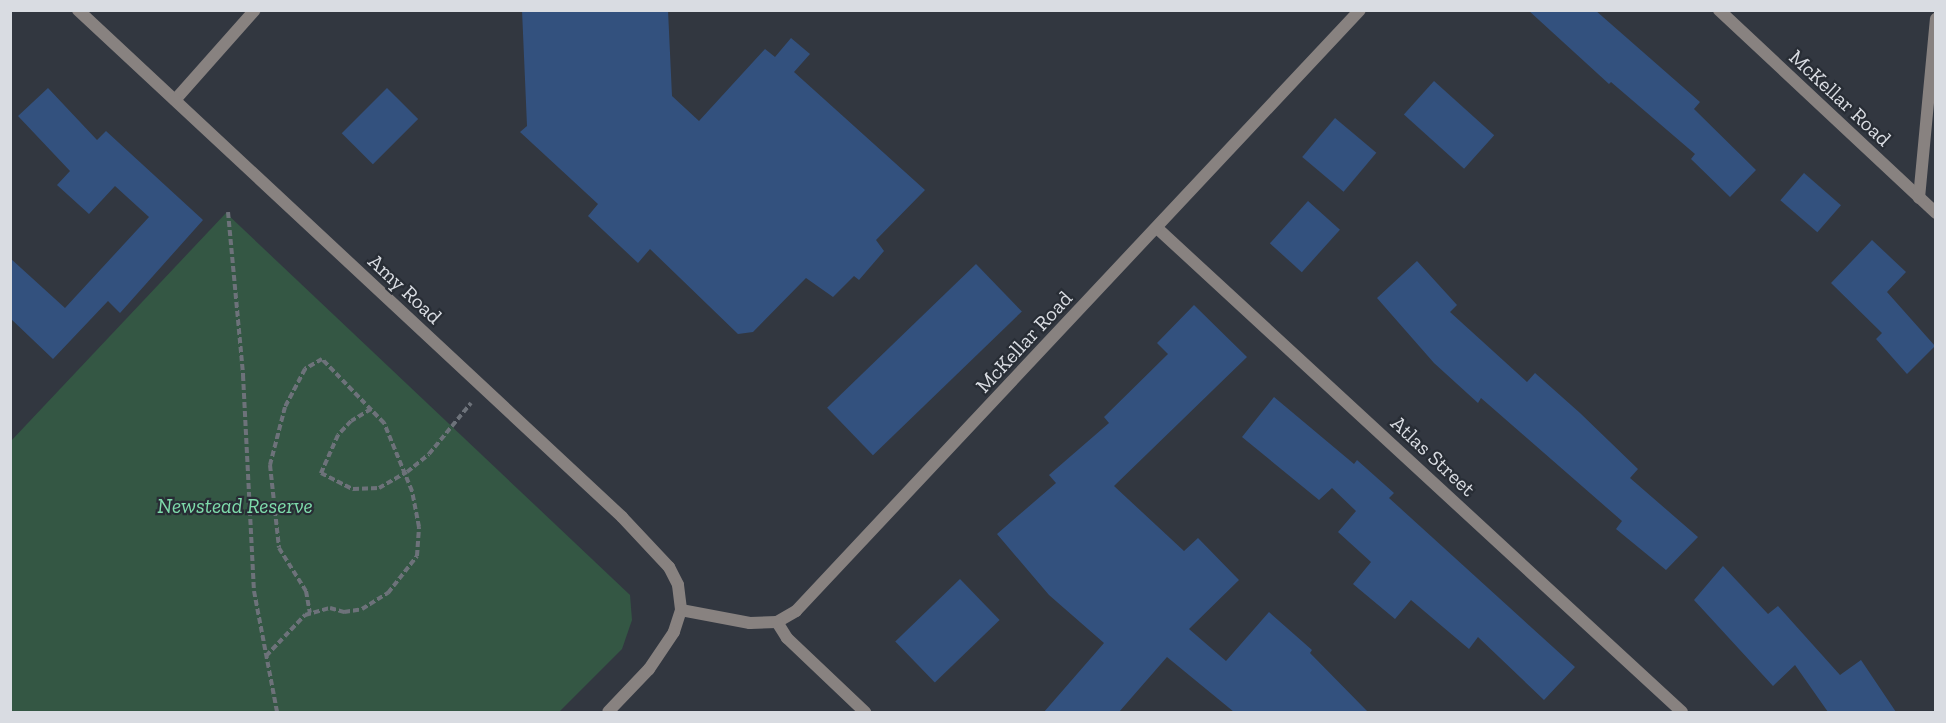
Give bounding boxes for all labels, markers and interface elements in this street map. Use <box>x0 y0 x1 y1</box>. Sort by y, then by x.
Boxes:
street label: McKellar Road <box>1784 44 1896 152</box>
street label: Amy Road <box>363 248 447 330</box>
street label: McKellar Road <box>970 286 1078 398</box>
street label: Atlas Street <box>1386 411 1480 501</box>
park label: Newstead Reserve <box>157 493 313 519</box>

